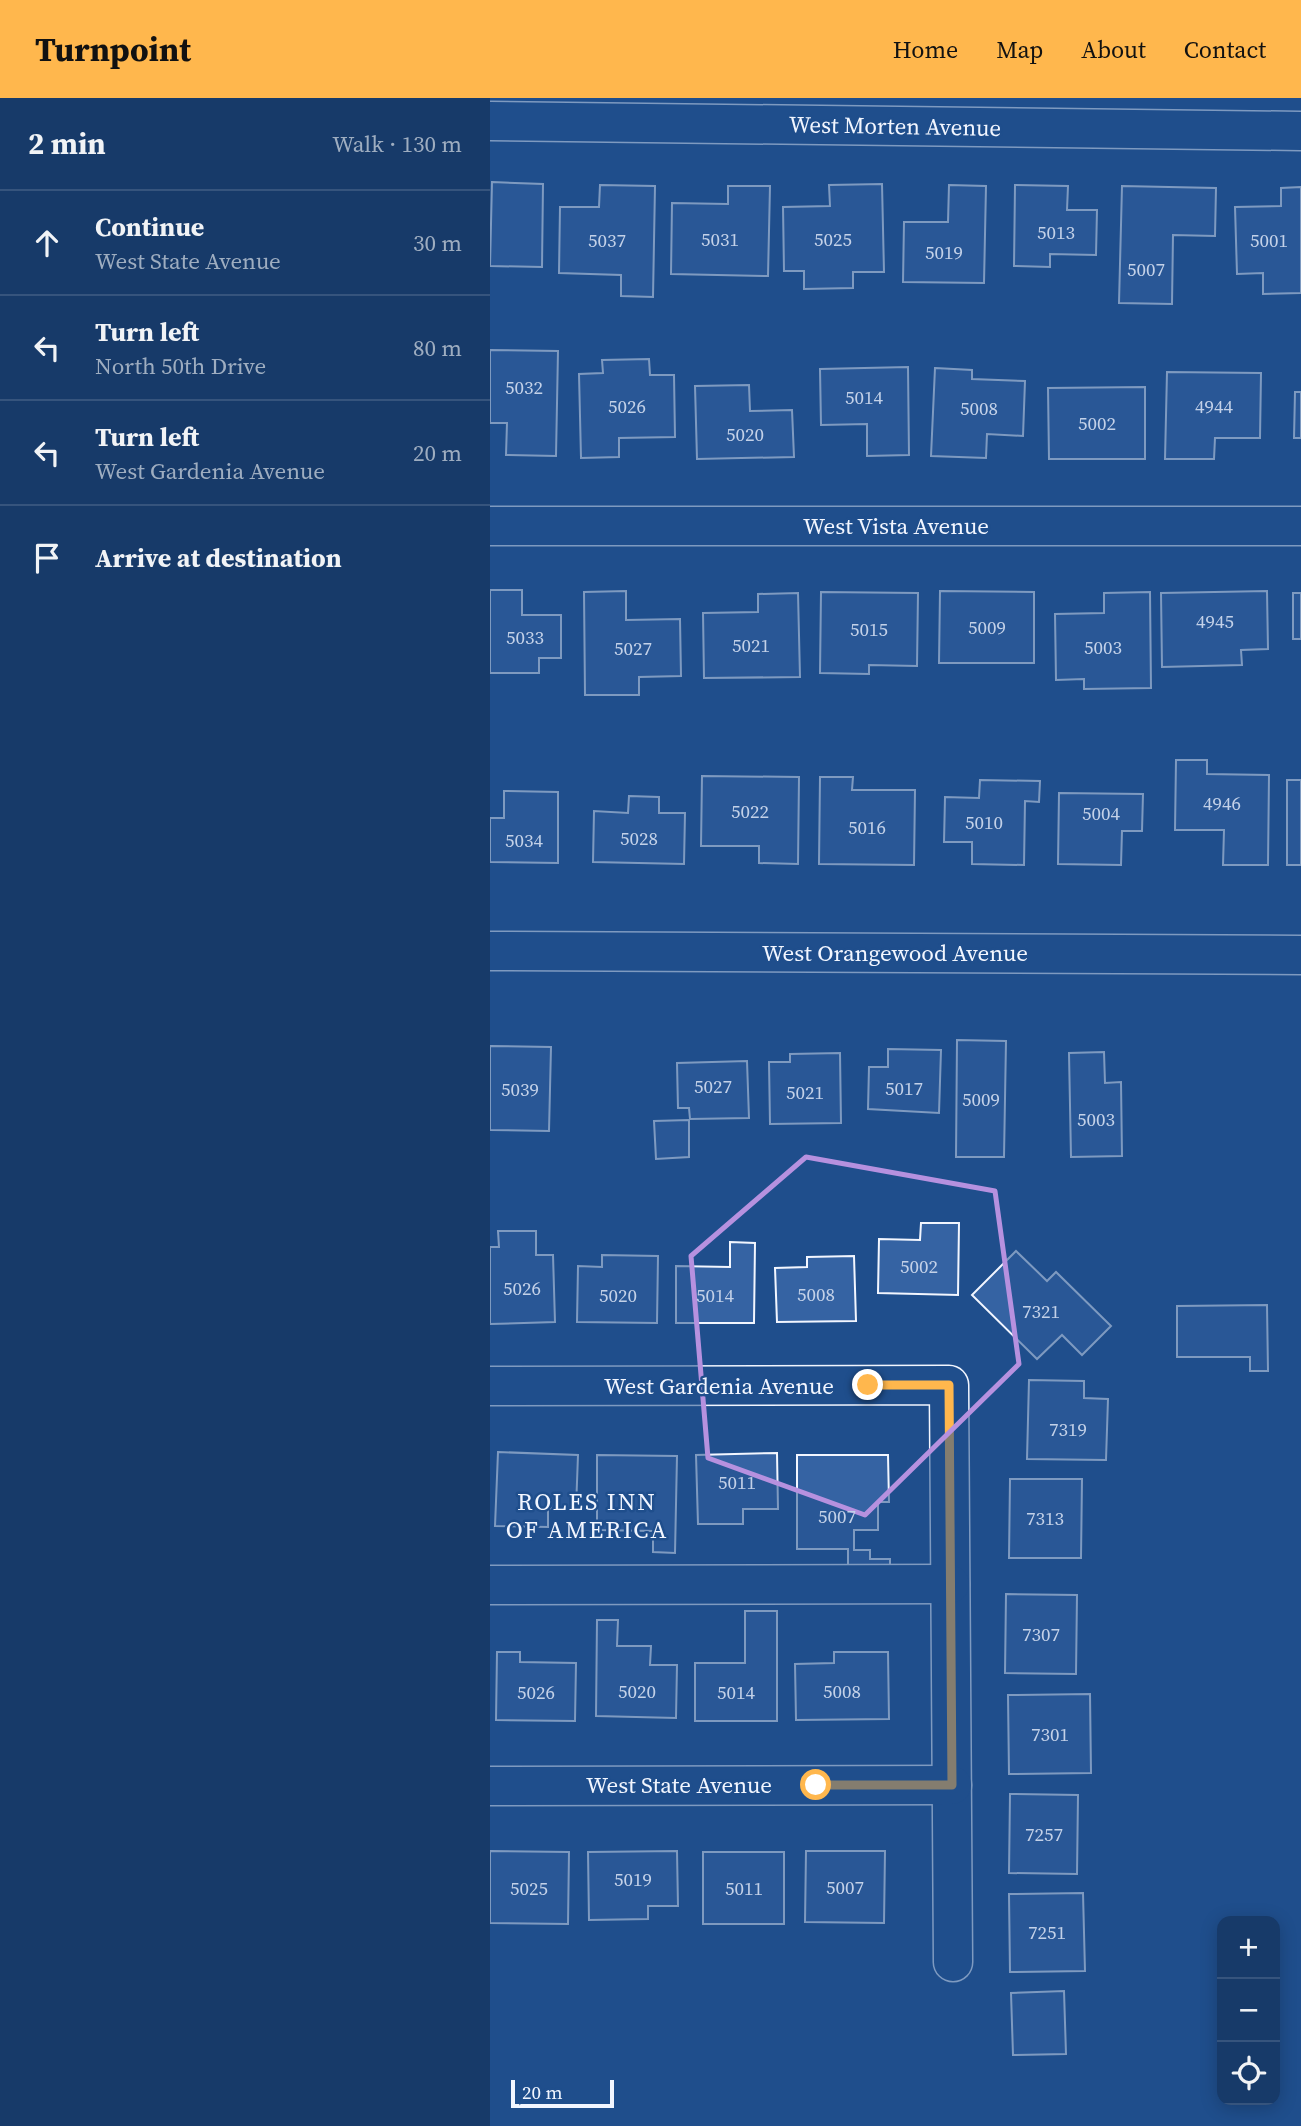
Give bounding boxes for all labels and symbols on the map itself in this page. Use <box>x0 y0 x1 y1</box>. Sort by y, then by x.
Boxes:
street label: West Morten Avenue <box>789 108 1001 144</box>
house number: 5013 <box>1037 219 1075 245</box>
house number: 5031 <box>701 226 739 252</box>
house number: 5025 <box>814 226 852 252</box>
house number: 5037 <box>588 227 626 253</box>
house number: 5001 <box>1250 227 1288 253</box>
house number: 5019 <box>925 239 963 265</box>
house number: 5007 <box>1127 256 1165 282</box>
house number: 5032 <box>505 374 543 400</box>
house number: 5014 <box>845 384 883 410</box>
house number: 5026 <box>608 393 646 419</box>
house number: 4944 <box>1195 393 1233 419</box>
house number: 5008 <box>960 395 998 421</box>
house number: 5002 <box>1078 410 1116 436</box>
house number: 5020 <box>726 421 764 447</box>
street label: West Vista Avenue <box>803 510 989 542</box>
house number: 4945 <box>1196 608 1234 634</box>
house number: 5009 <box>968 614 1006 640</box>
house number: 5015 <box>850 616 888 642</box>
house number: 5033 <box>506 624 544 650</box>
house number: 5021 <box>732 632 770 658</box>
house number: 5003 <box>1084 634 1122 660</box>
house number: 5027 <box>614 635 652 661</box>
house number: 4946 <box>1203 790 1241 816</box>
house number: 5022 <box>731 798 769 824</box>
house number: 5004 <box>1082 800 1120 826</box>
house number: 5010 <box>965 809 1003 835</box>
house number: 5016 <box>848 814 886 840</box>
house number: 5028 <box>620 825 658 851</box>
house number: 5034 <box>505 827 543 853</box>
street label: West Orangewood Avenue <box>762 937 1028 969</box>
house number: 5027 <box>694 1073 732 1099</box>
house number: 5017 <box>885 1075 923 1101</box>
house number: 5039 <box>501 1076 539 1102</box>
house number: 5021 <box>786 1079 824 1105</box>
house number: 5009 <box>962 1086 1000 1112</box>
house number: 5003 <box>1077 1106 1115 1132</box>
house number: 5002 <box>900 1253 938 1279</box>
house number: 5026 <box>503 1275 541 1301</box>
house number: 5008 <box>797 1281 835 1307</box>
house number: 5020 <box>599 1282 637 1308</box>
house number: 5014 <box>696 1282 734 1308</box>
house number: 7321 <box>1022 1298 1060 1324</box>
route end <box>852 1369 883 1400</box>
street label: West Gardenia Avenue <box>604 1370 834 1402</box>
house number: 7319 <box>1049 1416 1087 1442</box>
house number: 5011 <box>718 1469 756 1495</box>
district label: ROLES INN OF AMERICA <box>506 1485 668 1546</box>
house number: 5007 <box>818 1503 856 1529</box>
house number: 7313 <box>1026 1505 1064 1531</box>
house number: 7307 <box>1022 1621 1060 1647</box>
house number: 5020 <box>618 1678 656 1704</box>
house number: 5008 <box>823 1678 861 1704</box>
house number: 5026 <box>517 1679 555 1705</box>
house number: 5014 <box>717 1679 755 1705</box>
house number: 7301 <box>1031 1721 1069 1747</box>
street label: West State Avenue <box>586 1769 772 1801</box>
route start <box>800 1769 831 1800</box>
house number: 7257 <box>1025 1821 1063 1847</box>
house number: 5019 <box>614 1866 652 1892</box>
house number: 5007 <box>826 1874 864 1900</box>
house number: 5025 <box>510 1875 548 1901</box>
house number: 5011 <box>725 1875 763 1901</box>
house number: 7251 <box>1028 1919 1066 1945</box>
scale bar <box>511 2077 614 2109</box>

